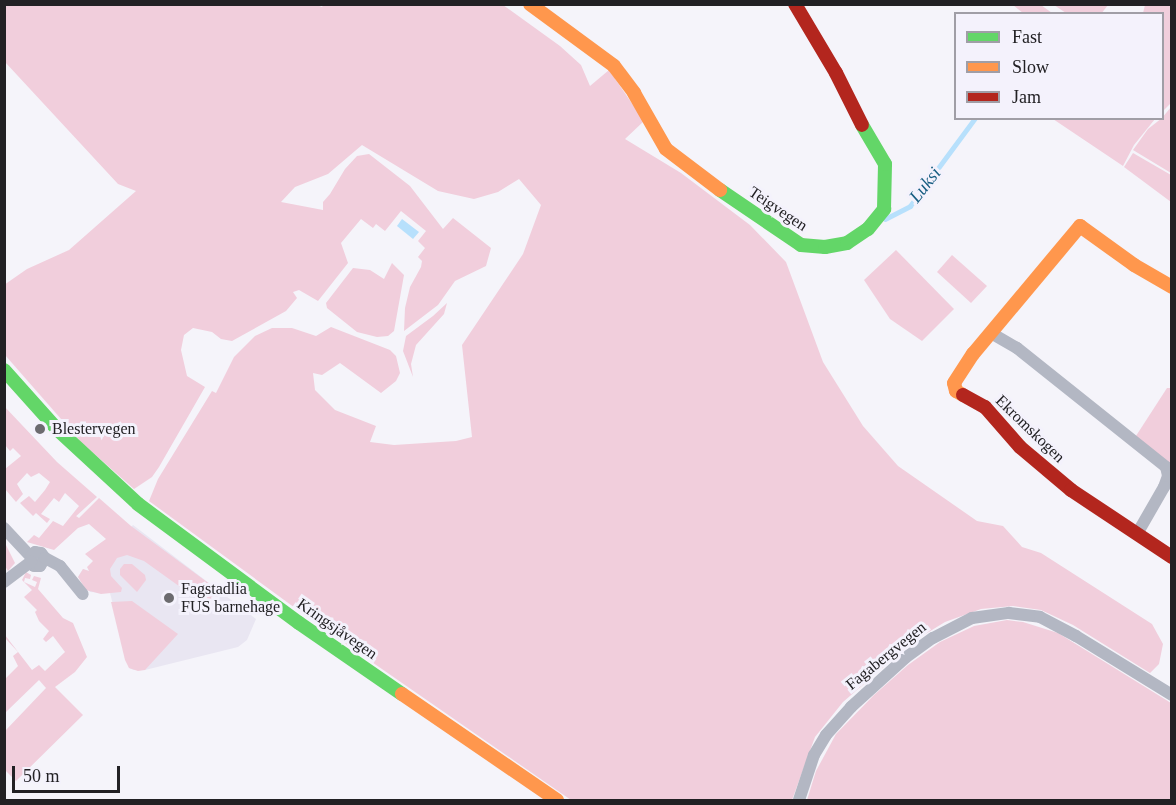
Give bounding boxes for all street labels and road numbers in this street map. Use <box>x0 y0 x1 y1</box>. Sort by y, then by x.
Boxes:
street label: Teigvegen <box>745 182 811 236</box>
street label: Ekromskogen <box>991 391 1069 467</box>
street label: Kringsjåvegen <box>293 594 381 664</box>
street label: Fagabergvegen <box>842 618 930 694</box>

